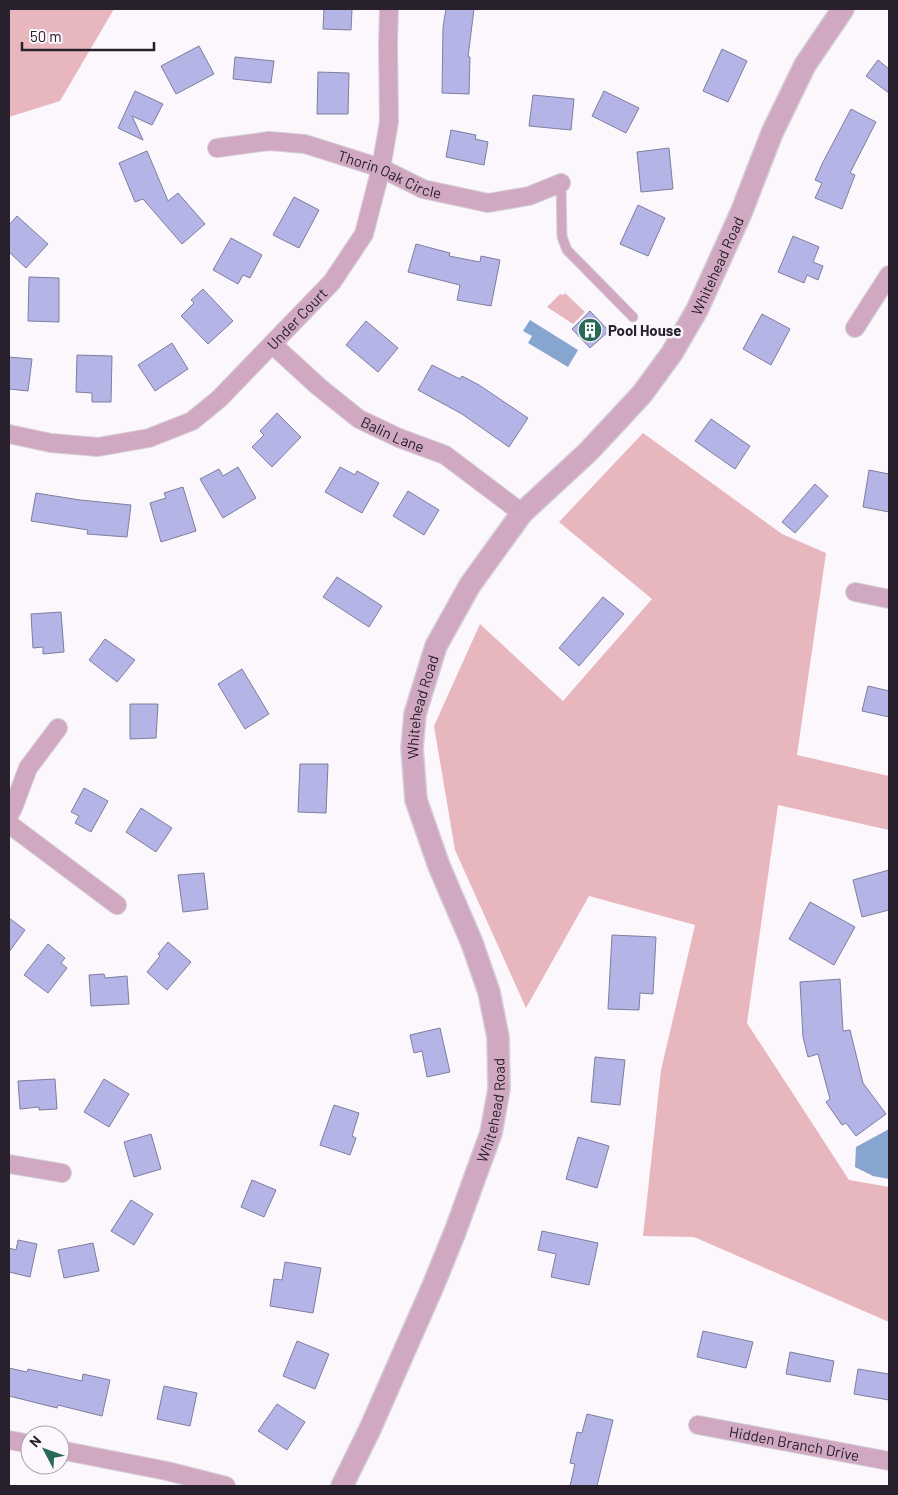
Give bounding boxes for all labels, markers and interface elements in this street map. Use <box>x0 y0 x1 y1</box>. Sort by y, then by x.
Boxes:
scale bar <box>22 20 155 52</box>
text: 50 m <box>30 27 62 45</box>
street label: Thorin Oak Circle <box>336 146 443 202</box>
street label: Whitehead Road <box>687 214 747 318</box>
street label: Under Court <box>263 284 331 353</box>
building icon: Pool House <box>577 317 603 343</box>
place label: Pool House <box>608 321 682 339</box>
street label: Balin Lane <box>358 412 427 456</box>
street label: Whitehead Road <box>403 653 442 760</box>
street label: Whitehead Road <box>472 1058 508 1165</box>
street label: Hidden Branch Drive <box>728 1422 861 1464</box>
north arrow <box>20 1425 70 1475</box>
text: N <box>25 1432 44 1450</box>

